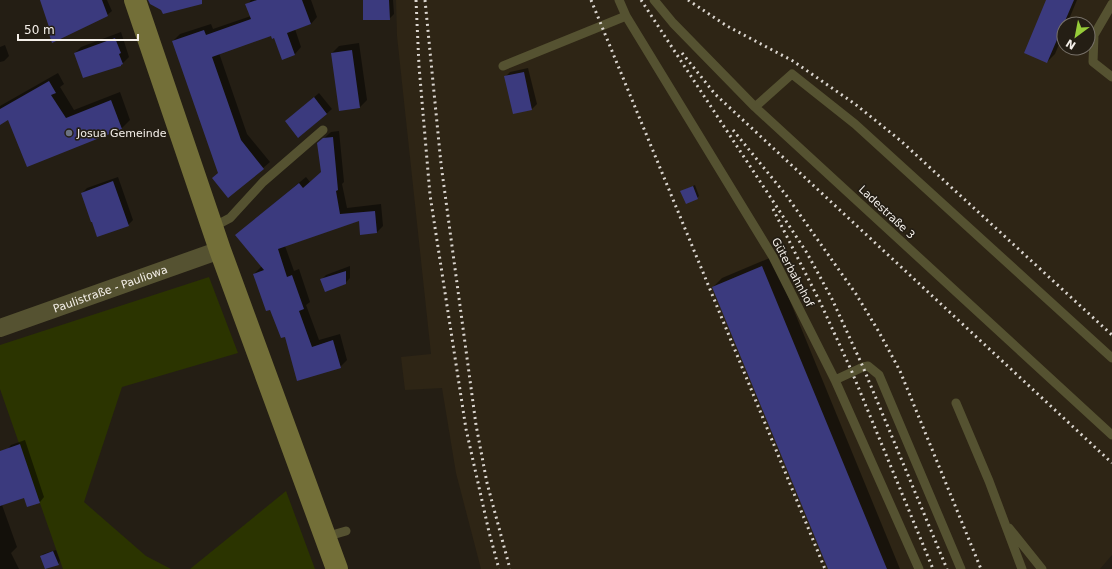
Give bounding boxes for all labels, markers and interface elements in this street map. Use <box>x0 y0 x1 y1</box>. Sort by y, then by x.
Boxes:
scale bar <box>18 16 138 42</box>
north arrow <box>1056 16 1096 56</box>
text: 50 m <box>24 23 55 37</box>
text: N <box>1064 36 1078 52</box>
place label: Josua Gemeinde <box>76 127 167 140</box>
marker: Josua Gemeinde <box>64 128 74 138</box>
street label: Ladestraße 3 <box>856 183 917 242</box>
street label: Güterbahnhof <box>769 235 817 310</box>
street label: Paulistraße - Pauliowa <box>51 263 169 316</box>

